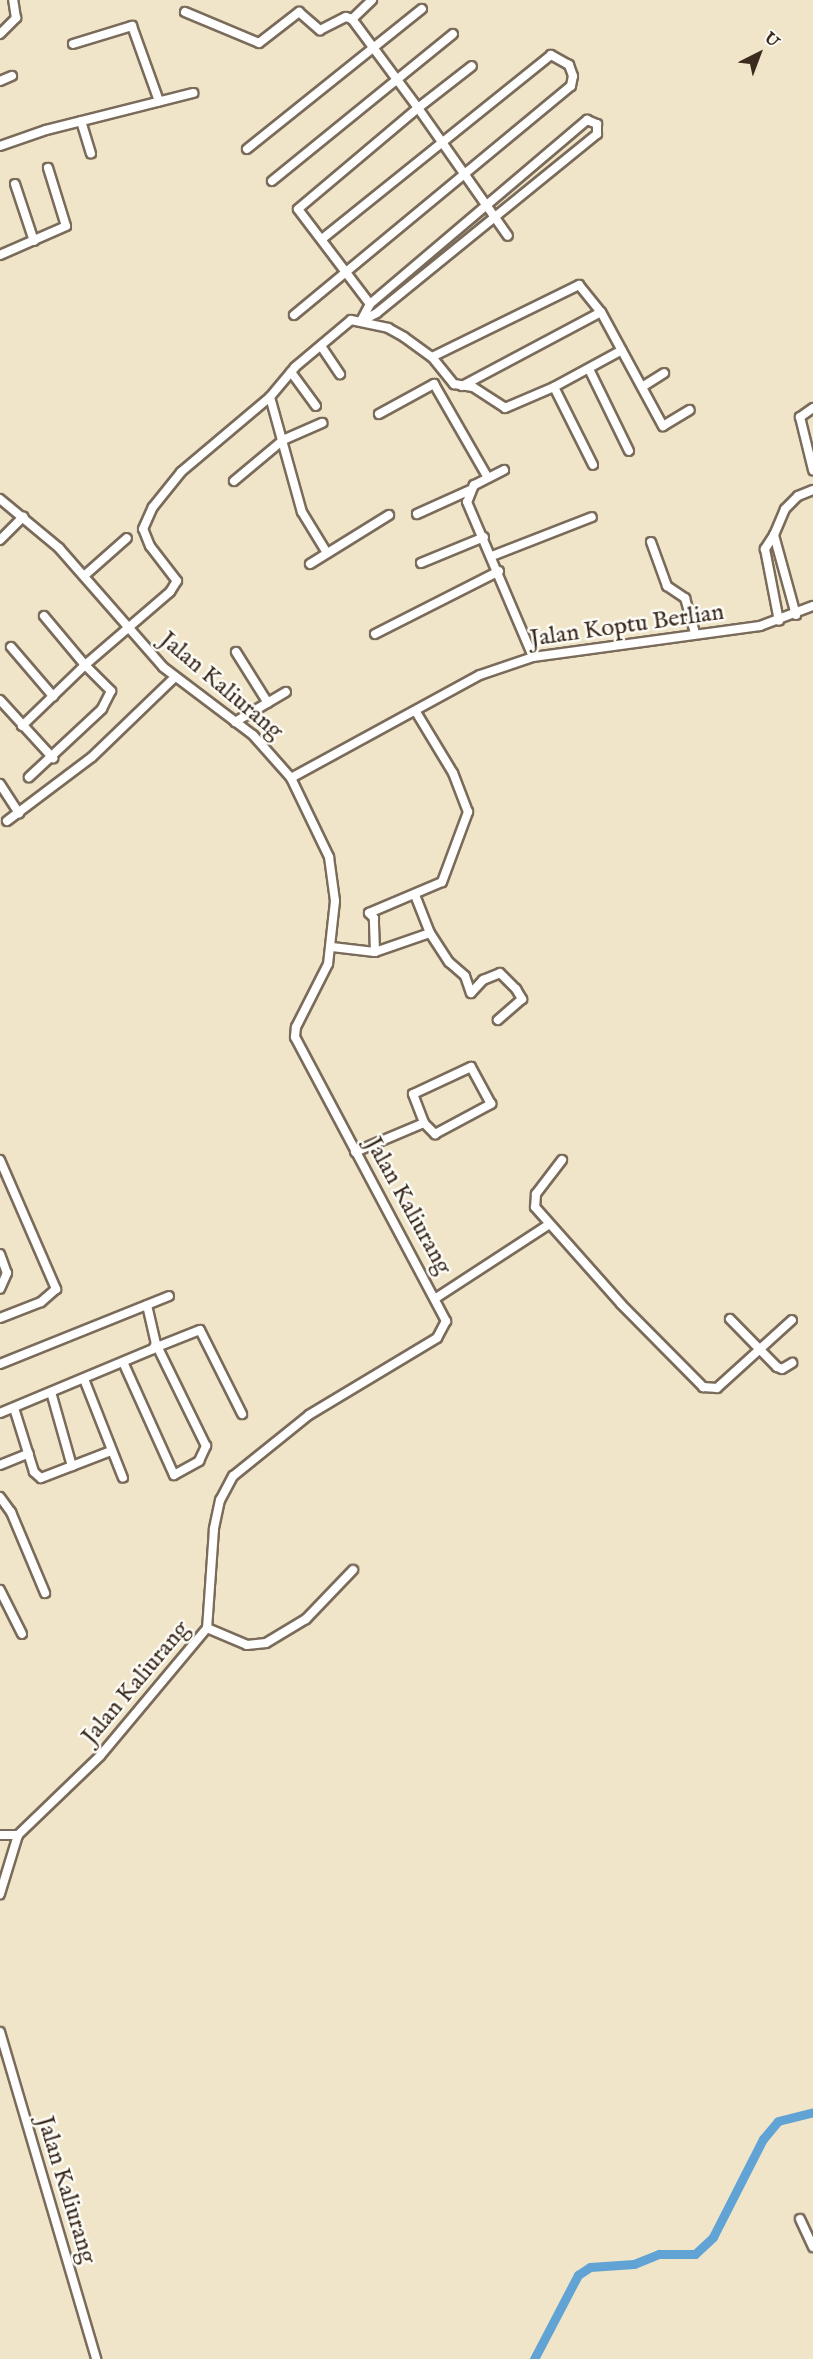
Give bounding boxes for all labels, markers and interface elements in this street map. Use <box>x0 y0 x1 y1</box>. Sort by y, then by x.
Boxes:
north arrow <box>729 24 789 84</box>
text: U <box>759 29 783 53</box>
street label: Jalan Koptu Berlian <box>528 598 726 654</box>
street label: Jalan Kaliurang <box>153 626 289 746</box>
street label: Jalan Kaliurang <box>358 1132 458 1280</box>
street label: Jalan Kaliurang <box>76 1615 196 1751</box>
street label: Jalan Kaliurang <box>30 2113 102 2267</box>

